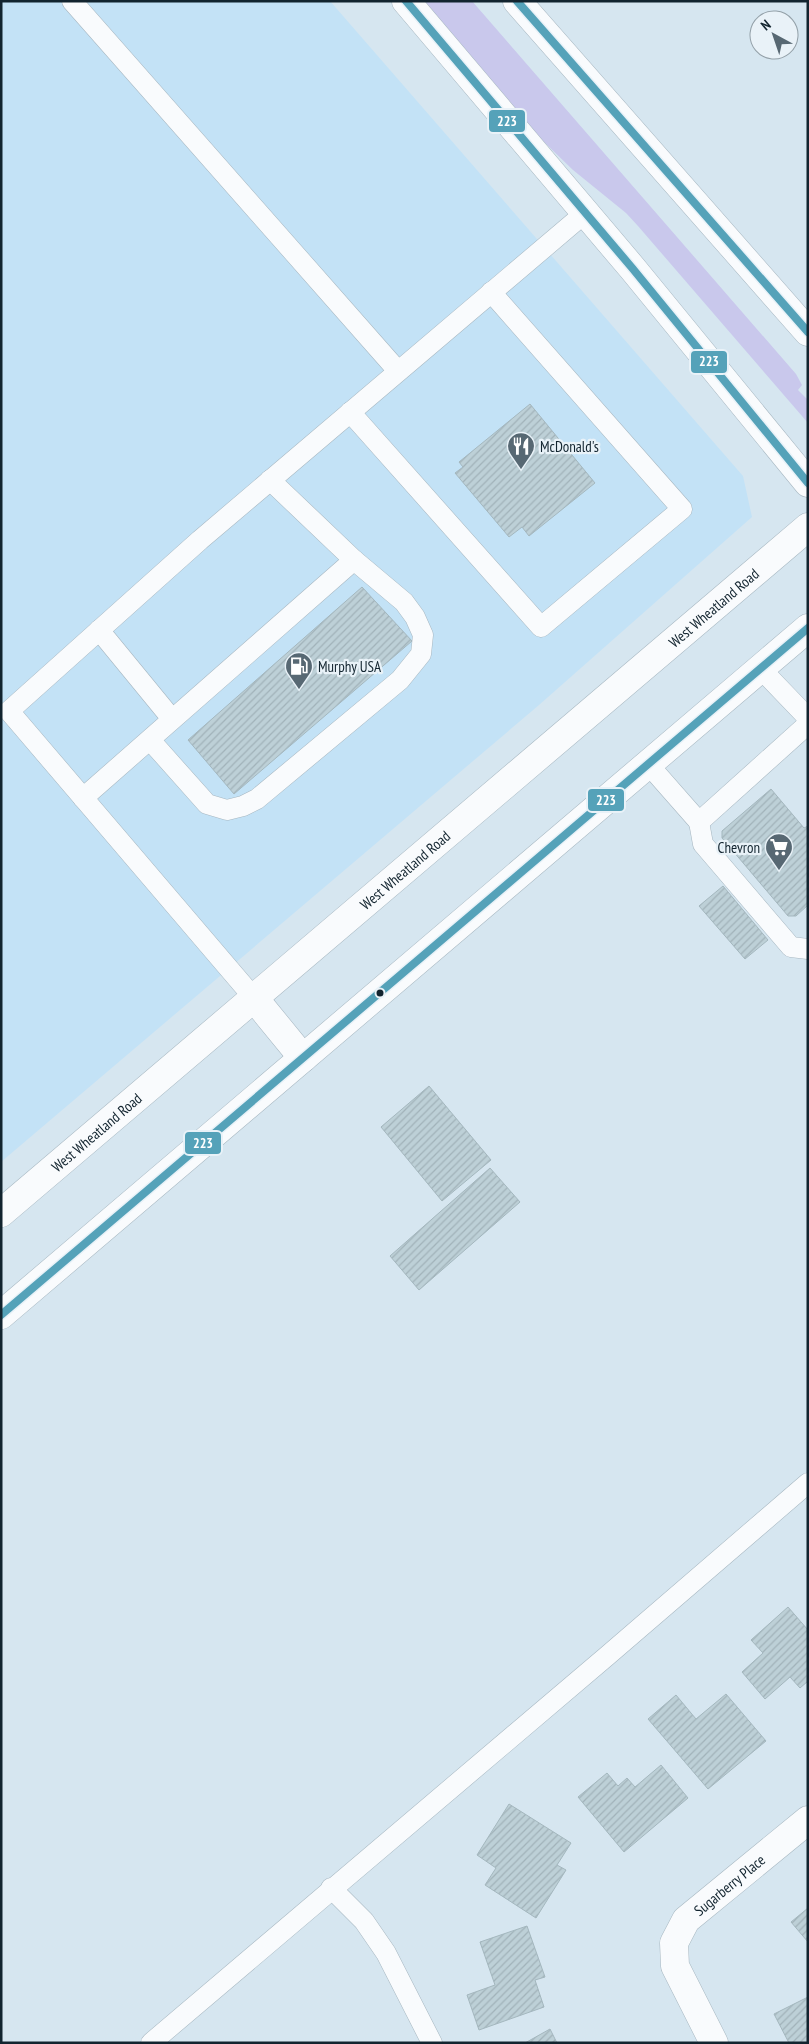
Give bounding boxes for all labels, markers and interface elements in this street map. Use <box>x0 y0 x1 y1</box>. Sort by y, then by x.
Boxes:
north arrow <box>749 10 799 60</box>
text: N <box>757 16 774 34</box>
line badge: 223 <box>488 109 526 133</box>
text: 223 <box>497 112 517 130</box>
line badge: 223 <box>690 350 728 374</box>
text: 223 <box>699 352 719 370</box>
restaurant icon: McDonald's <box>506 431 536 470</box>
place label: McDonald's <box>540 437 599 456</box>
street label: West Wheatland Road <box>664 564 762 651</box>
fuel station icon: Murphy USA <box>284 651 314 690</box>
place label: Murphy USA <box>318 657 382 676</box>
line badge: 223 <box>587 788 625 812</box>
text: 223 <box>596 791 616 809</box>
street label: West Wheatland Road <box>356 826 454 913</box>
supermarket icon: Chevron <box>764 832 794 871</box>
place label: Chevron <box>718 838 760 857</box>
unlabelled marker <box>375 988 385 998</box>
street label: West Wheatland Road <box>47 1088 145 1176</box>
line badge: 223 <box>184 1131 222 1155</box>
text: 223 <box>193 1134 213 1152</box>
street label: Sugarberry Place <box>690 1850 769 1919</box>

